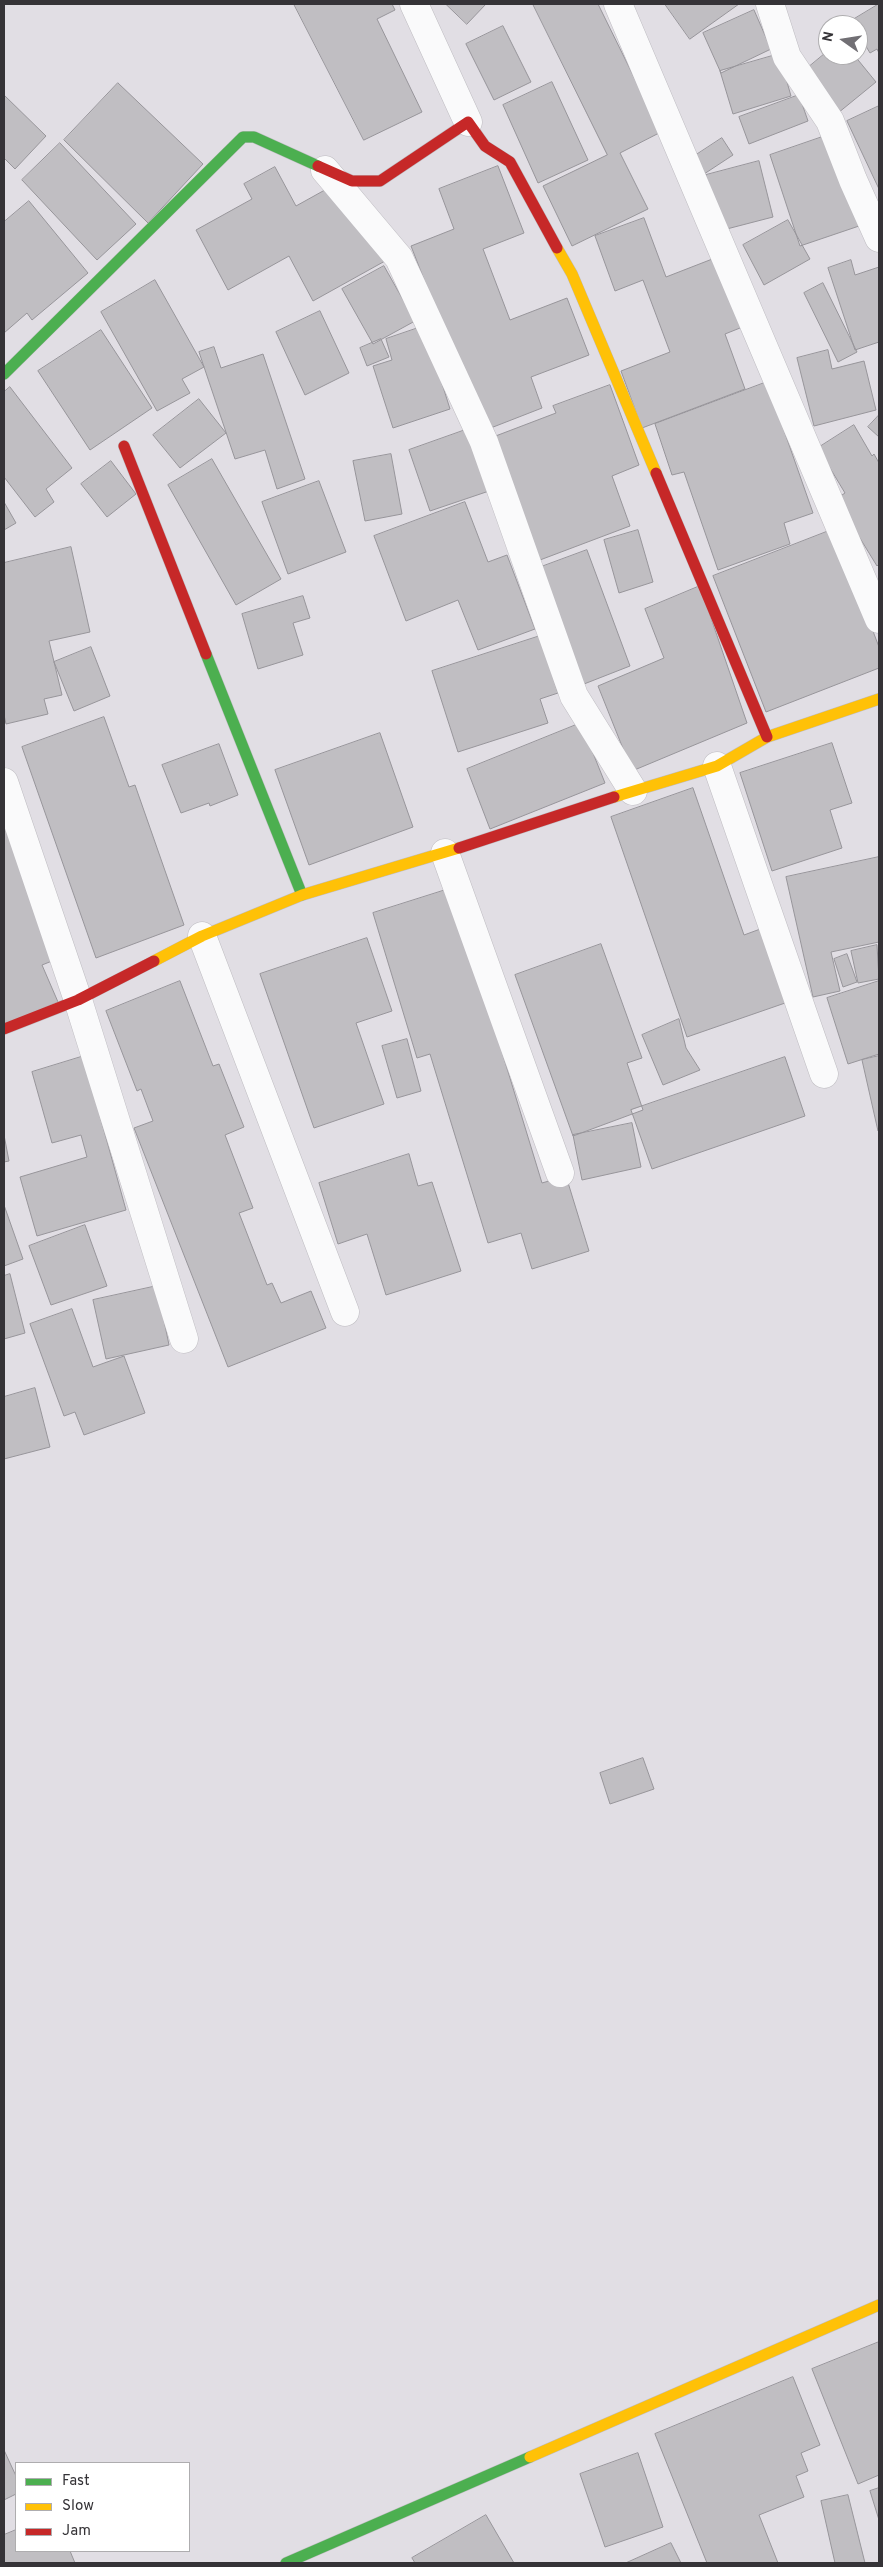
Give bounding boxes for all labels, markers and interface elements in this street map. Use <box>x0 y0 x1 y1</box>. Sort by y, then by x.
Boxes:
north arrow <box>818 15 868 65</box>
text: N <box>819 30 838 44</box>
legend <box>15 2462 190 2552</box>
text: Fast <box>62 2472 90 2491</box>
text: Slow <box>62 2497 94 2516</box>
text: Jam <box>62 2522 91 2541</box>

